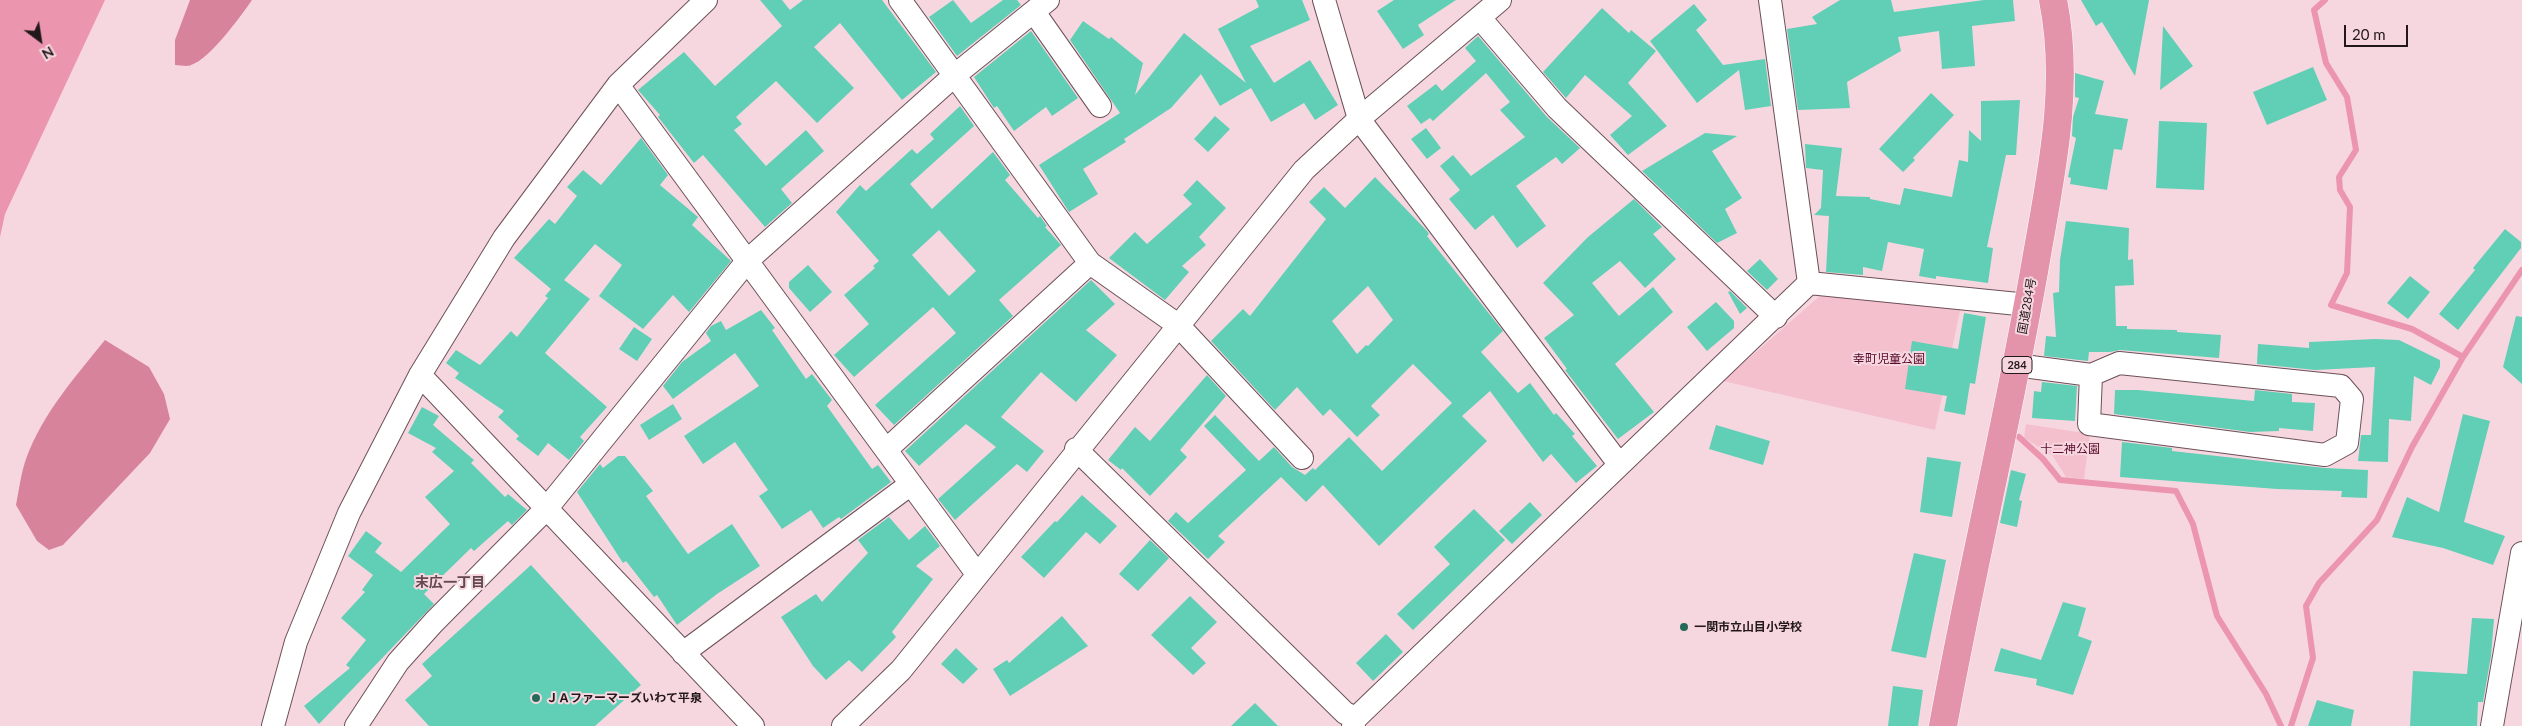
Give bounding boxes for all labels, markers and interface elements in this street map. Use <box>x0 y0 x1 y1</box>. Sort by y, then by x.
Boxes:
north arrow <box>15 15 65 65</box>
scale bar <box>2347 15 2411 47</box>
text: 20 m <box>2352 25 2386 43</box>
text: N <box>39 43 57 63</box>
street label: 国道284号 <box>2015 277 2039 335</box>
park label: 幸町児童公園 <box>1853 352 1925 366</box>
road number: 284 <box>2002 356 2032 374</box>
park label: 十二神公園 <box>2040 442 2100 456</box>
district label: 末広一丁目 <box>415 574 485 590</box>
place label: 一関市立山目小学校 <box>1694 620 1802 634</box>
marker: 一関市立山目小学校 <box>1678 621 1690 633</box>
place label: ＪＡファーマーズいわて平泉 <box>546 691 702 705</box>
marker: ＪＡファーマーズいわて平泉 <box>530 692 542 704</box>

